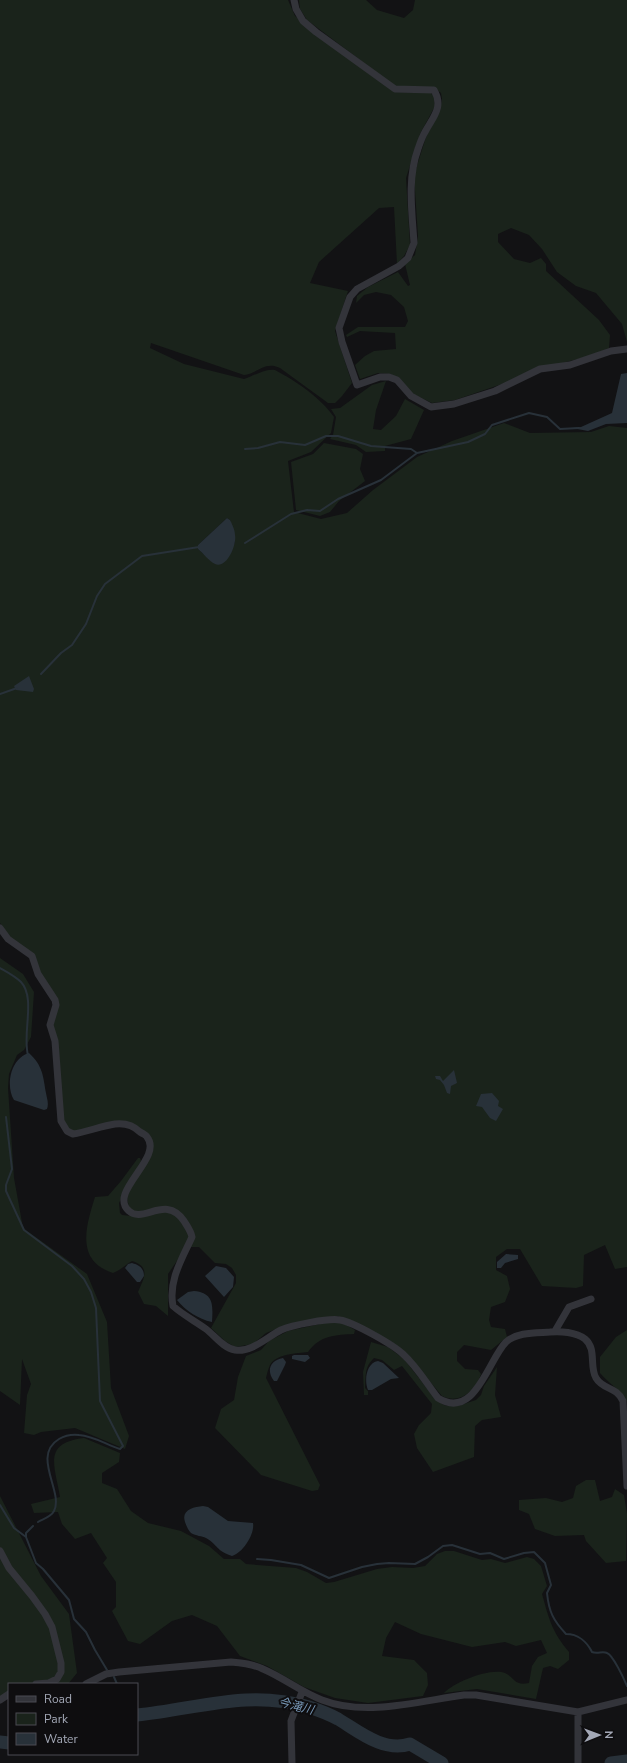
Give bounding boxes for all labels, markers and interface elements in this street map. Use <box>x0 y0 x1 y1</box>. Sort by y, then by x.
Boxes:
legend <box>8 1683 138 1755</box>
text: Road <box>44 1691 72 1707</box>
water label: 今滝川 <box>277 1694 317 1719</box>
text: Park <box>44 1711 69 1727</box>
north arrow <box>579 1715 619 1755</box>
text: Water <box>44 1731 78 1747</box>
text: N <box>601 1731 616 1739</box>

